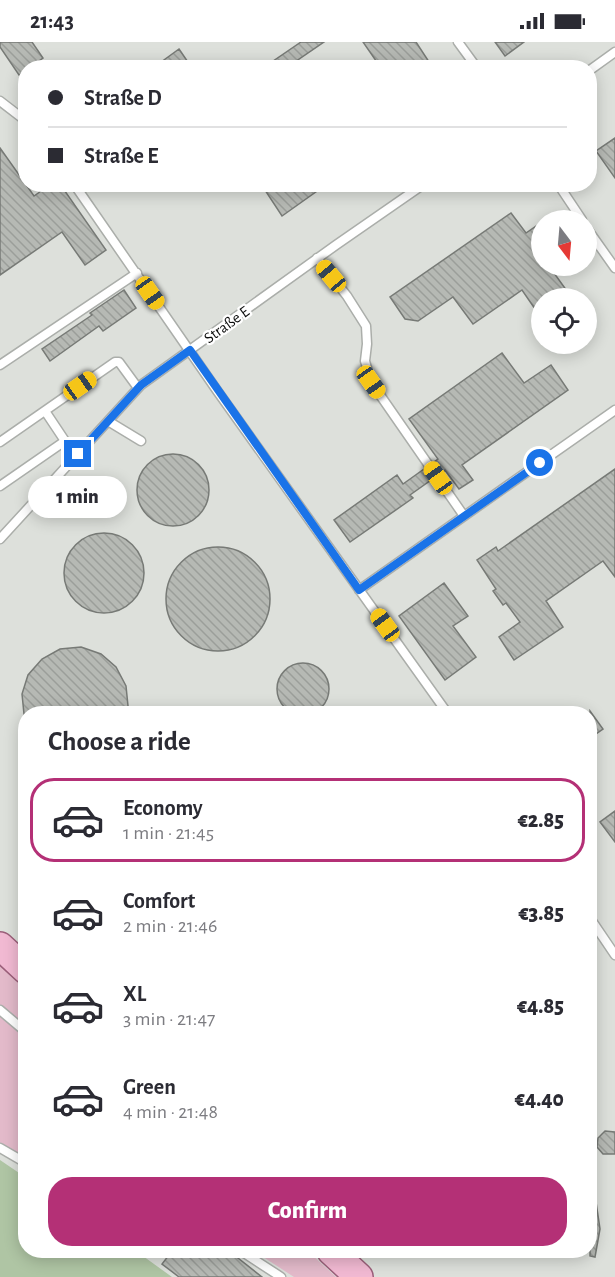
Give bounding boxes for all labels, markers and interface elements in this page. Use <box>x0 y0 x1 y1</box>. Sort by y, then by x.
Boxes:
text: 21:43 <box>30 10 74 32</box>
text: Straße D <box>84 87 162 109</box>
text: Straße E <box>84 145 158 167</box>
north arrow <box>531 210 597 276</box>
map controls <box>531 210 597 354</box>
car <box>313 256 349 296</box>
car <box>132 273 168 313</box>
button: locate <box>531 288 597 354</box>
street label: Straße E <box>201 303 252 346</box>
car <box>353 362 389 402</box>
car <box>60 368 100 404</box>
route end <box>64 440 91 467</box>
route start <box>526 449 553 476</box>
car <box>420 458 456 498</box>
callout: 1 min <box>28 475 128 517</box>
text: 1 min <box>56 487 99 507</box>
car <box>367 605 403 645</box>
text: Choose a ride <box>48 728 191 755</box>
icon: car <box>51 793 105 847</box>
text: Economy <box>123 797 203 819</box>
text: €2.85 <box>518 809 564 831</box>
text: 1 min · 21:45 <box>123 823 214 843</box>
icon: car <box>51 886 105 940</box>
text: Comfort <box>123 890 195 912</box>
text: €3.85 <box>519 902 564 924</box>
text: 2 min · 21:46 <box>123 916 217 936</box>
icon: car <box>51 979 105 1033</box>
text: XL <box>123 983 146 1005</box>
text: €4.85 <box>517 995 564 1017</box>
text: 3 min · 21:47 <box>123 1009 215 1029</box>
icon: car <box>51 1072 105 1126</box>
text: Green <box>123 1076 176 1098</box>
text: €4.40 <box>515 1088 564 1110</box>
text: 4 min · 21:48 <box>123 1102 218 1122</box>
button: Confirm <box>48 1177 567 1246</box>

